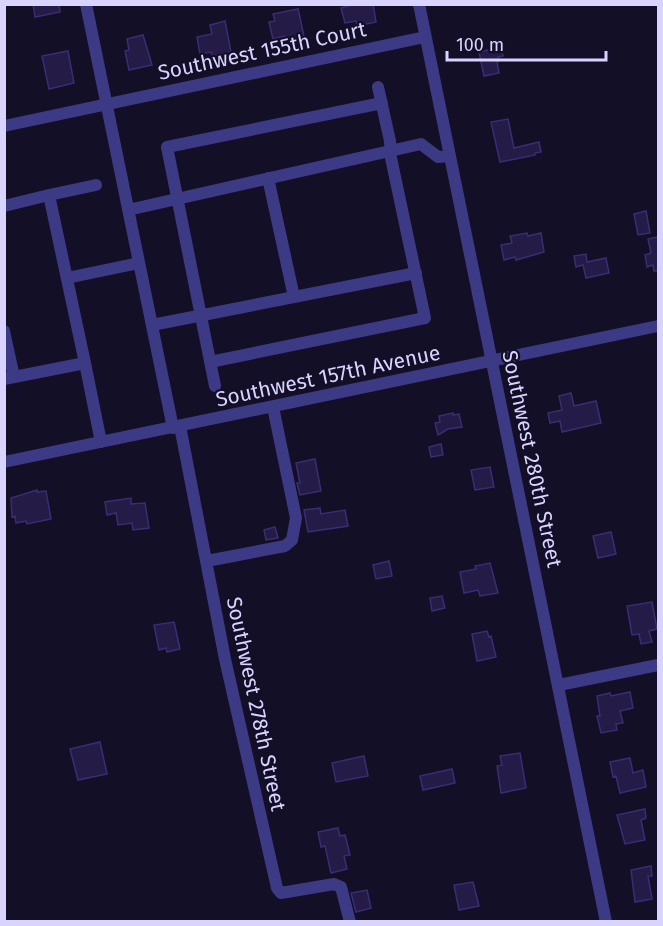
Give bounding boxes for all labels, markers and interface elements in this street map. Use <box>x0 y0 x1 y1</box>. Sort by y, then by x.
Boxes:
street label: Southwest 155th Court <box>156 16 369 86</box>
scale bar <box>447 24 606 62</box>
text: 100 m <box>456 34 504 56</box>
street label: Southwest 157th Avenue <box>213 339 443 413</box>
street label: Southwest 280th Street <box>496 348 568 570</box>
street label: Southwest 278th Street <box>221 595 292 814</box>

